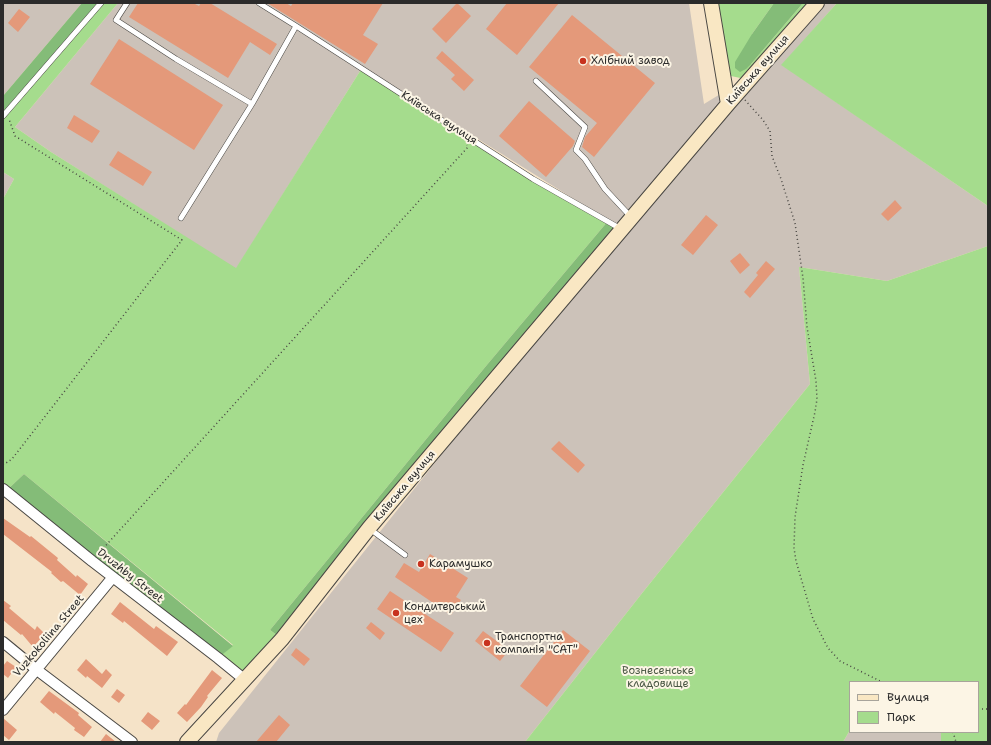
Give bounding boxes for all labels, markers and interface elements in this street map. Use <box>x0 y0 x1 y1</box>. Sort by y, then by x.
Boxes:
street label: Київська вулиця <box>724 32 792 108</box>
place label: Хлібний завод <box>591 54 670 68</box>
marker: Хлібний завод <box>578 56 588 66</box>
street label: Київська вулиця <box>398 88 480 148</box>
street label: Київська вулиця <box>372 448 438 524</box>
street label: Druzhby Street <box>94 546 166 606</box>
place label: Карамушко <box>429 557 492 571</box>
marker: Карамушко <box>416 559 426 569</box>
street label: Vuzkokoliina Street <box>11 592 87 680</box>
place label: Кондитерський цех <box>404 600 486 626</box>
marker: Кондитерський цех <box>391 608 401 618</box>
place label: Транспортна компанія "САТ" <box>495 630 578 656</box>
marker: Транспортна компанія "САТ" <box>482 638 492 648</box>
park label: Вознесенське кладовище <box>622 664 694 690</box>
legend <box>849 681 979 733</box>
text: Вулиця <box>887 689 929 705</box>
text: Парк <box>887 709 915 725</box>

